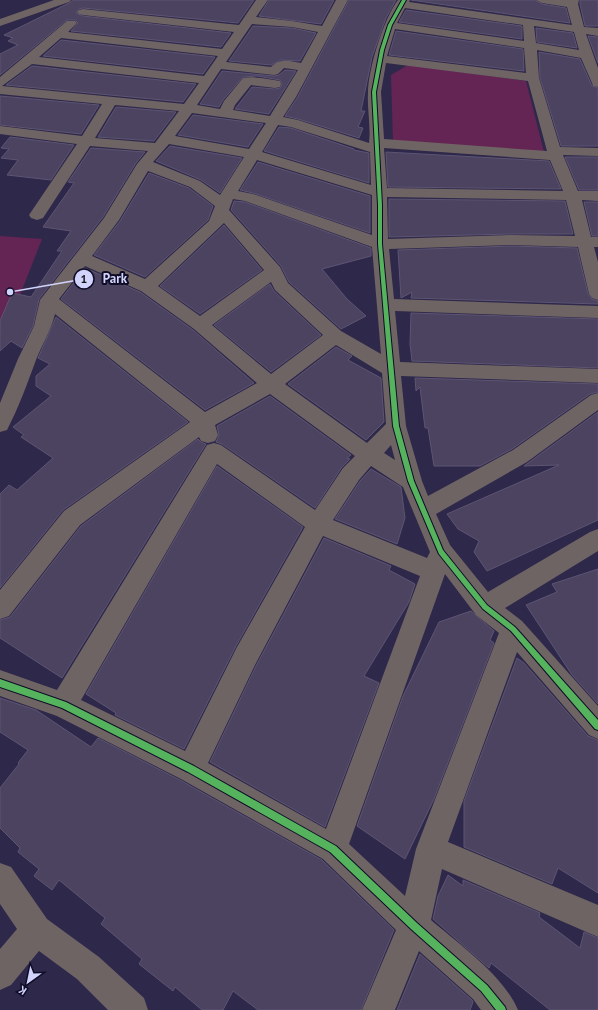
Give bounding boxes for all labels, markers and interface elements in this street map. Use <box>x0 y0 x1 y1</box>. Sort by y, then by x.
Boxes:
callout: Park <box>74 266 135 291</box>
text: Park <box>103 270 128 287</box>
text: 1 <box>81 271 87 286</box>
north arrow <box>8 962 48 1002</box>
text: K <box>16 983 29 998</box>

